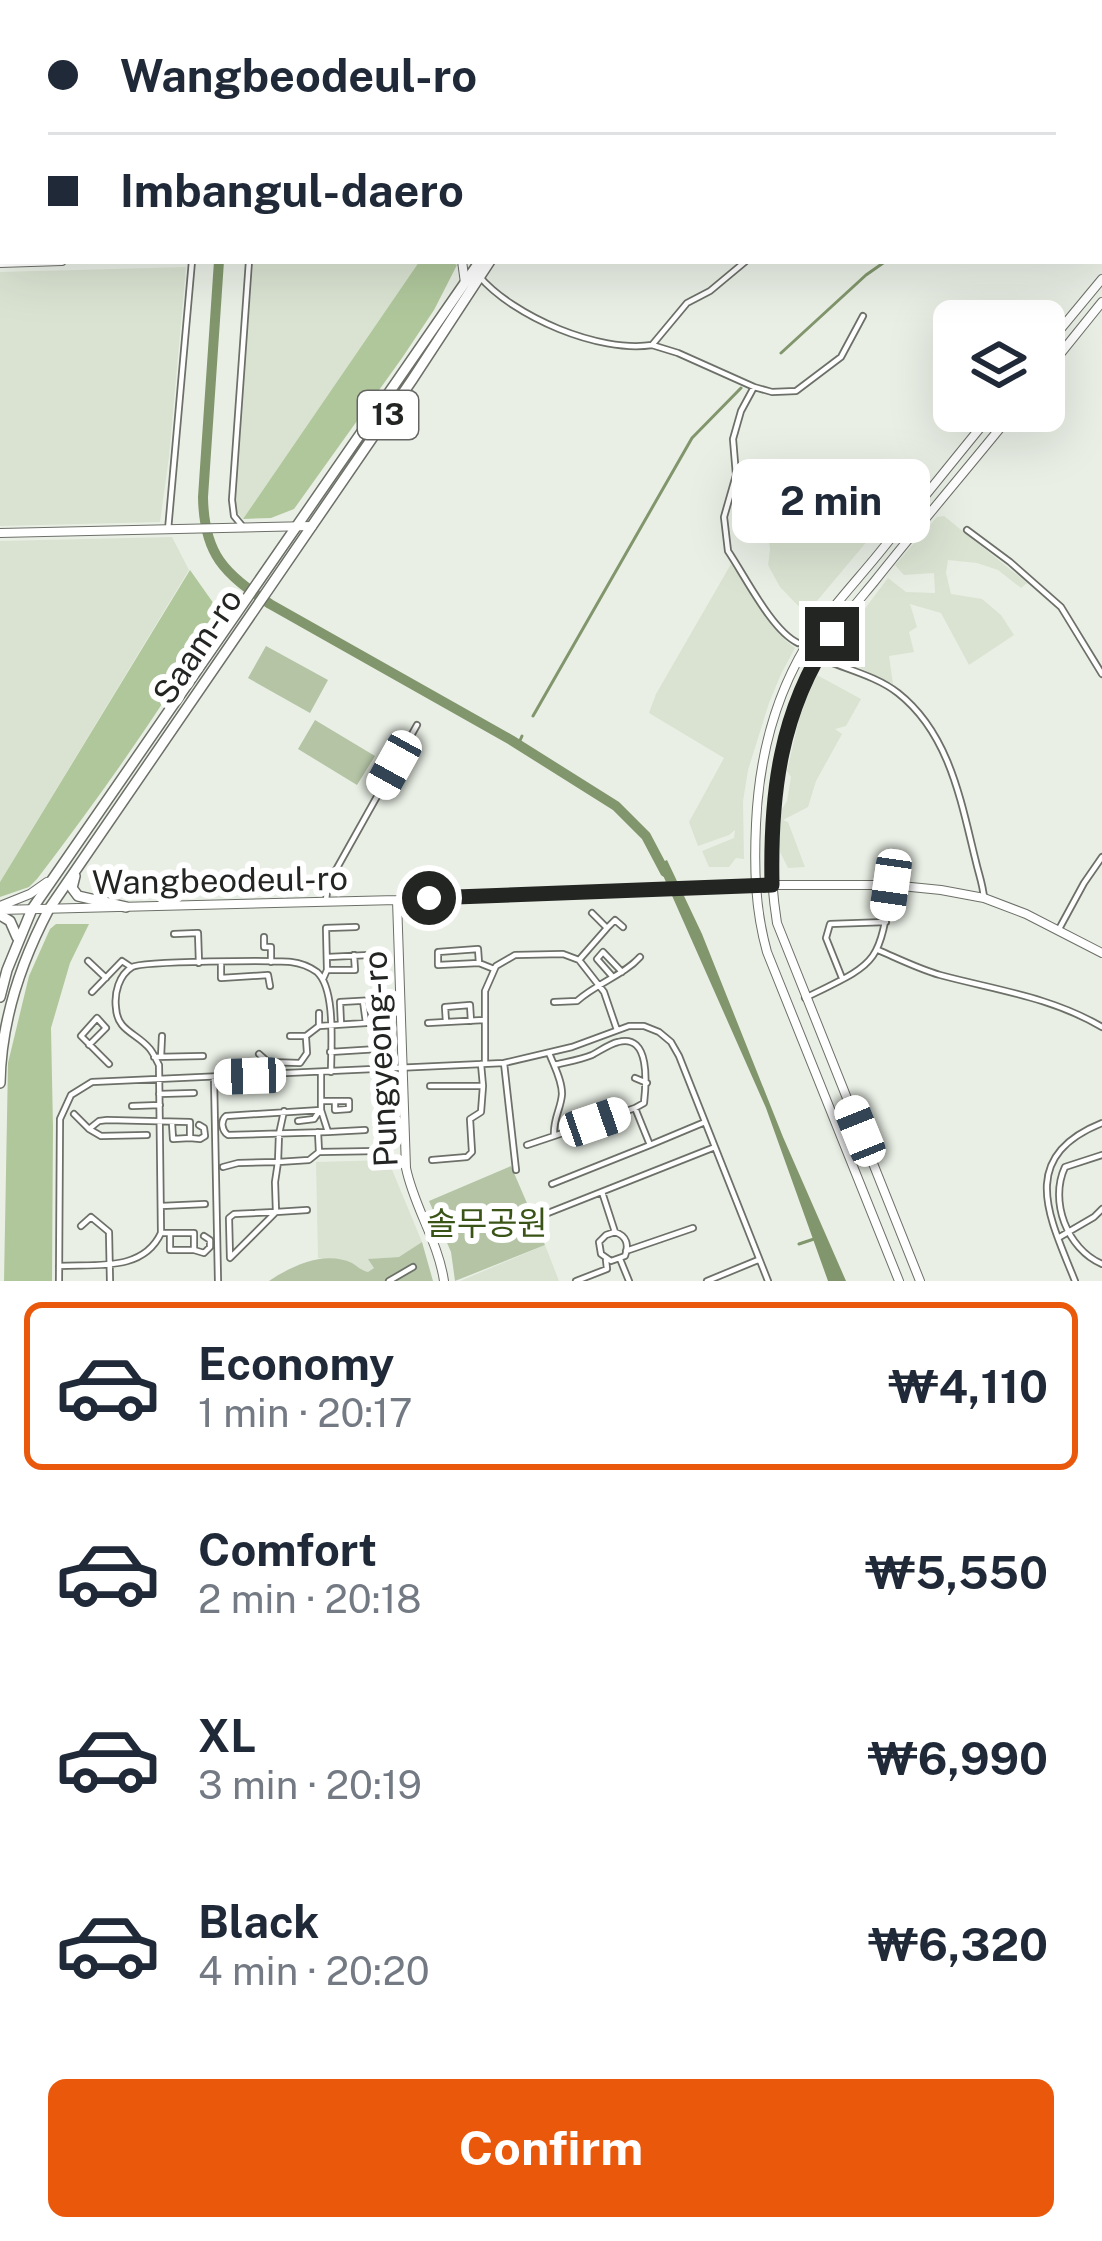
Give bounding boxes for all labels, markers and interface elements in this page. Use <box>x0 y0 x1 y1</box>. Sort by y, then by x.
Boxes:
text: Wangbeodeul-ro <box>120 49 477 102</box>
text: Imbangul-daero <box>120 164 464 217</box>
map controls <box>933 300 1065 432</box>
button: layers <box>933 300 1065 432</box>
road number: 13 <box>358 391 418 439</box>
callout: 2 min <box>733 460 931 544</box>
text: 2 min <box>780 478 882 524</box>
street label: Saam-ro <box>145 581 249 711</box>
route end <box>805 607 859 661</box>
car <box>361 725 427 805</box>
car <box>868 847 914 923</box>
street label: Wangbeodeul-ro <box>92 859 348 901</box>
route start <box>402 871 456 925</box>
street label: Pungyeong-ro <box>355 950 405 1168</box>
car <box>213 1057 287 1095</box>
car <box>830 1091 890 1171</box>
car <box>555 1093 635 1151</box>
park label: 솔무공원 <box>426 1204 548 1242</box>
icon: car <box>54 1332 162 1440</box>
text: Economy <box>198 1337 394 1390</box>
text: ₩4,110 <box>888 1360 1048 1413</box>
text: 1 min · 20:17 <box>198 1390 412 1436</box>
icon: car <box>54 1518 162 1626</box>
text: Comfort <box>198 1523 377 1576</box>
text: ₩5,550 <box>865 1546 1048 1599</box>
text: 2 min · 20:18 <box>198 1576 422 1622</box>
icon: car <box>54 1704 162 1812</box>
text: XL <box>198 1709 256 1762</box>
text: ₩6,990 <box>867 1732 1048 1785</box>
text: 3 min · 20:19 <box>198 1762 422 1808</box>
icon: car <box>54 1890 162 1998</box>
text: Black <box>198 1895 319 1948</box>
text: ₩6,320 <box>868 1918 1048 1971</box>
text: 4 min · 20:20 <box>198 1948 430 1994</box>
button: Confirm <box>48 2079 1054 2217</box>

